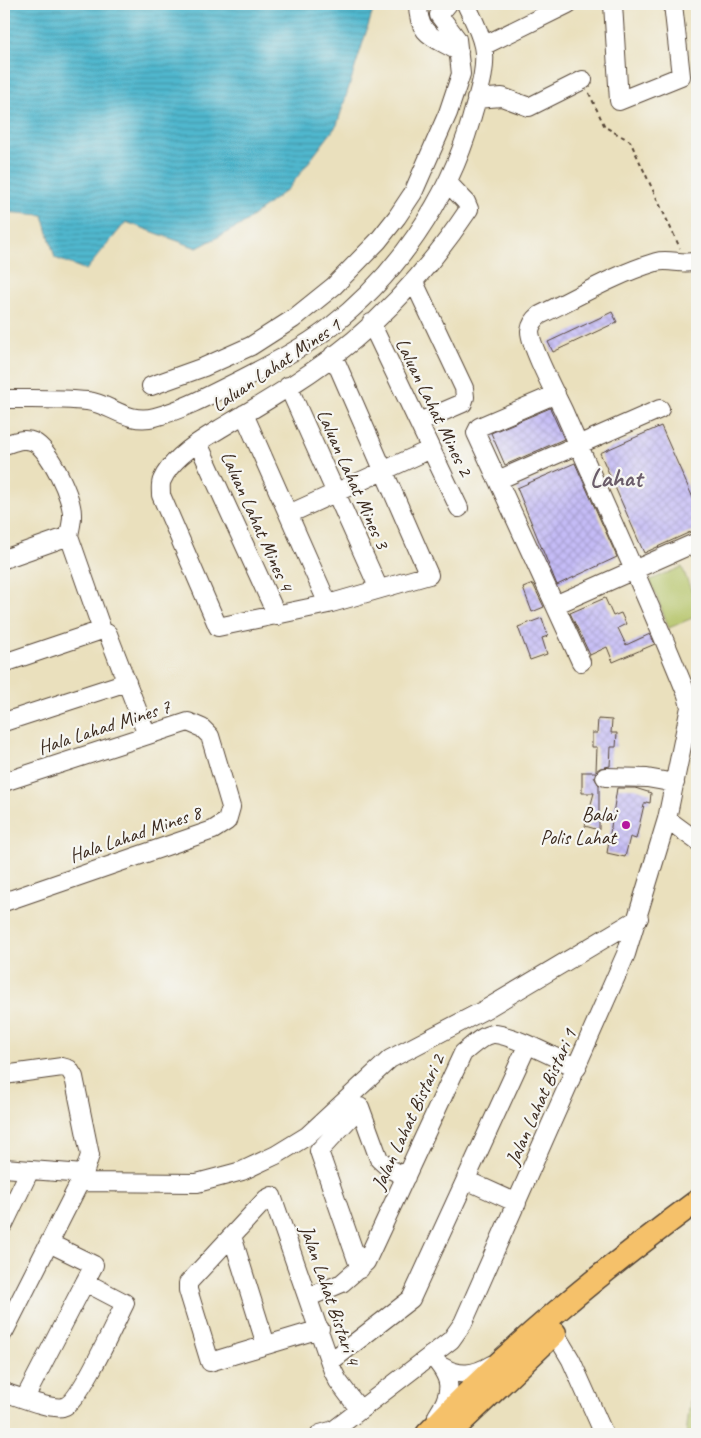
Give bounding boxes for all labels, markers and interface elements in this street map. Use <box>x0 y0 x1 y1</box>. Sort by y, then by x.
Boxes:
street label: Laluan Lahat Mines 1 <box>207 312 346 417</box>
street label: Laluan Lahat Mines 2 <box>390 334 479 482</box>
street label: Laluan Lahat Mines 3 <box>311 405 396 555</box>
street label: Laluan Lahat Mines 4 <box>215 447 300 597</box>
district label: Lahat <box>590 462 645 494</box>
street label: Hala Lahad Mines 7 <box>35 694 174 760</box>
street label: Hala Lahad Mines 8 <box>66 799 206 868</box>
place label: Balai Polis Lahat <box>540 802 618 850</box>
marker: Balai Polis Lahat <box>620 819 632 831</box>
street label: Jalan Lahat Bistari 1 <box>499 1024 583 1170</box>
street label: Jalan Lahat Bistari 2 <box>365 1049 451 1195</box>
street label: Jalan Lahat Bistari 4 <box>294 1221 366 1370</box>

